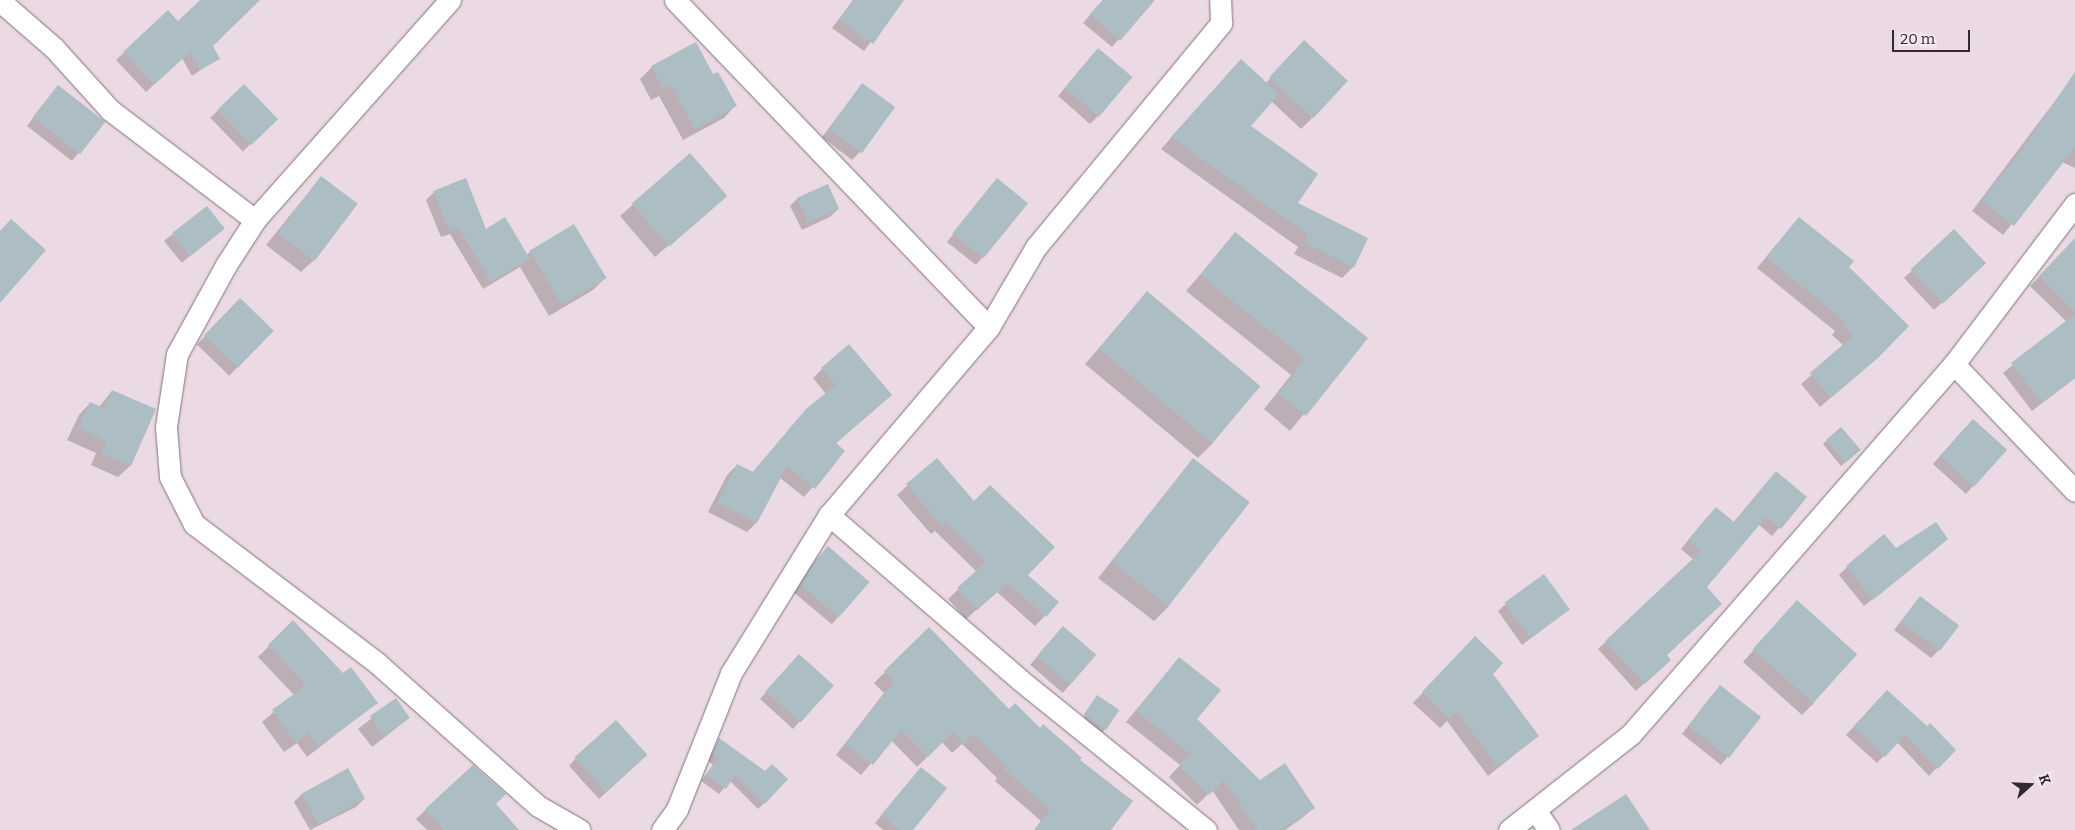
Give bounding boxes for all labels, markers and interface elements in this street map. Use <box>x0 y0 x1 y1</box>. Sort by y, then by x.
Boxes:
scale bar <box>1895 20 1972 52</box>
text: 20 m <box>1900 30 1935 48</box>
north arrow <box>2005 760 2055 810</box>
text: K <box>2035 772 2054 787</box>

